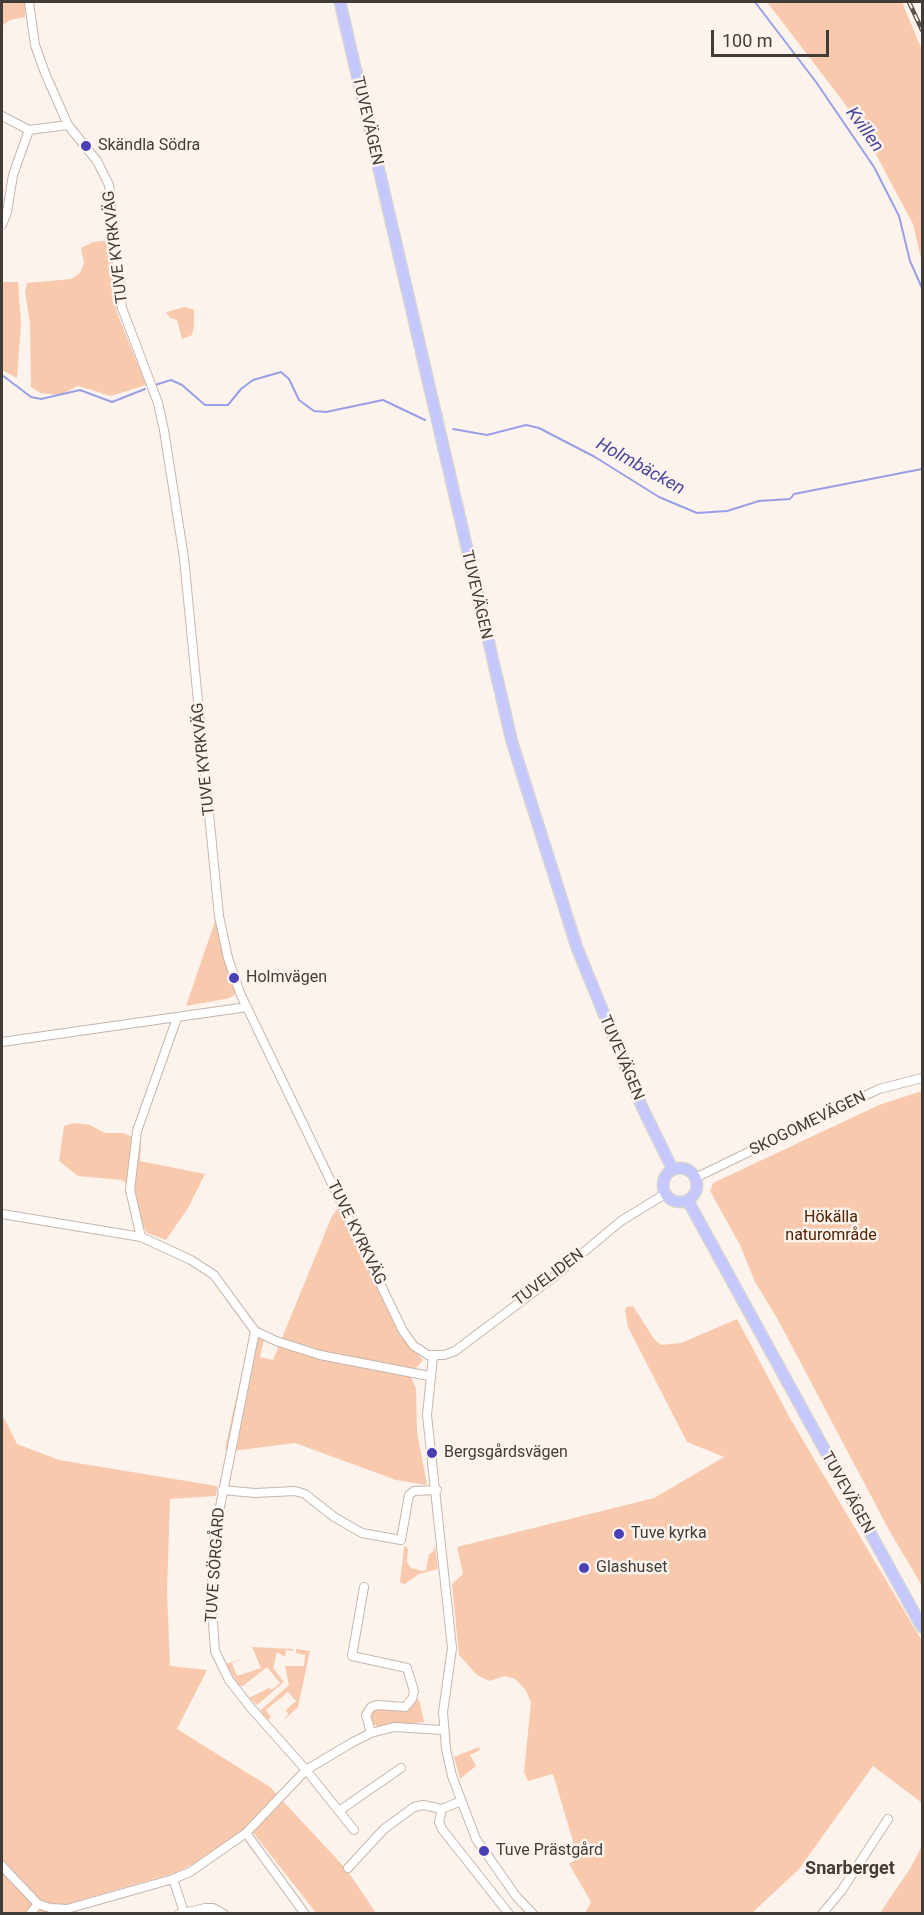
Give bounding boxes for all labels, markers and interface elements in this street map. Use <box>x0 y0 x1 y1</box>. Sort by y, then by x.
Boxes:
scale bar <box>714 18 832 56</box>
text: 100 m <box>722 30 773 51</box>
street label: TUVEVÄGEN <box>347 75 387 167</box>
water label: Kvillen <box>840 103 888 157</box>
place label: Skändla Södra <box>98 136 200 156</box>
marker: Skändla Södra <box>79 139 93 153</box>
street label: TUVE KYRKVÄG <box>100 189 132 305</box>
water label: Holmbäcken <box>592 434 688 500</box>
street label: TUVEVÄGEN <box>456 549 496 641</box>
street label: TUVE KYRKVÄG <box>189 702 219 816</box>
place label: Holmvägen <box>246 968 327 988</box>
marker: Holmvägen <box>227 971 241 985</box>
street label: TUVEVÄGEN <box>594 1013 648 1103</box>
street label: SKOGOMEVÄGEN <box>747 1088 869 1160</box>
street label: TUVE KYRKVÄG <box>322 1178 390 1288</box>
park label: Hökälla naturområde <box>785 1208 877 1246</box>
street label: TUVELIDEN <box>510 1245 588 1311</box>
place label: Bergsgårdsvägen <box>444 1443 568 1463</box>
marker: Bergsgårdsvägen <box>425 1446 439 1460</box>
street label: TUVEVÄGEN <box>817 1449 877 1537</box>
street label: TUVE SÖRGÅRD <box>202 1507 230 1623</box>
place label: Tuve kyrka <box>631 1524 707 1544</box>
marker: Tuve kyrka <box>612 1527 626 1541</box>
place label: Glashuset <box>596 1558 667 1578</box>
marker: Glashuset <box>577 1561 591 1575</box>
place label: Tuve Prästgård <box>496 1841 603 1861</box>
marker: Tuve Prästgård <box>477 1844 491 1858</box>
district label: Snarberget <box>805 1858 895 1880</box>

